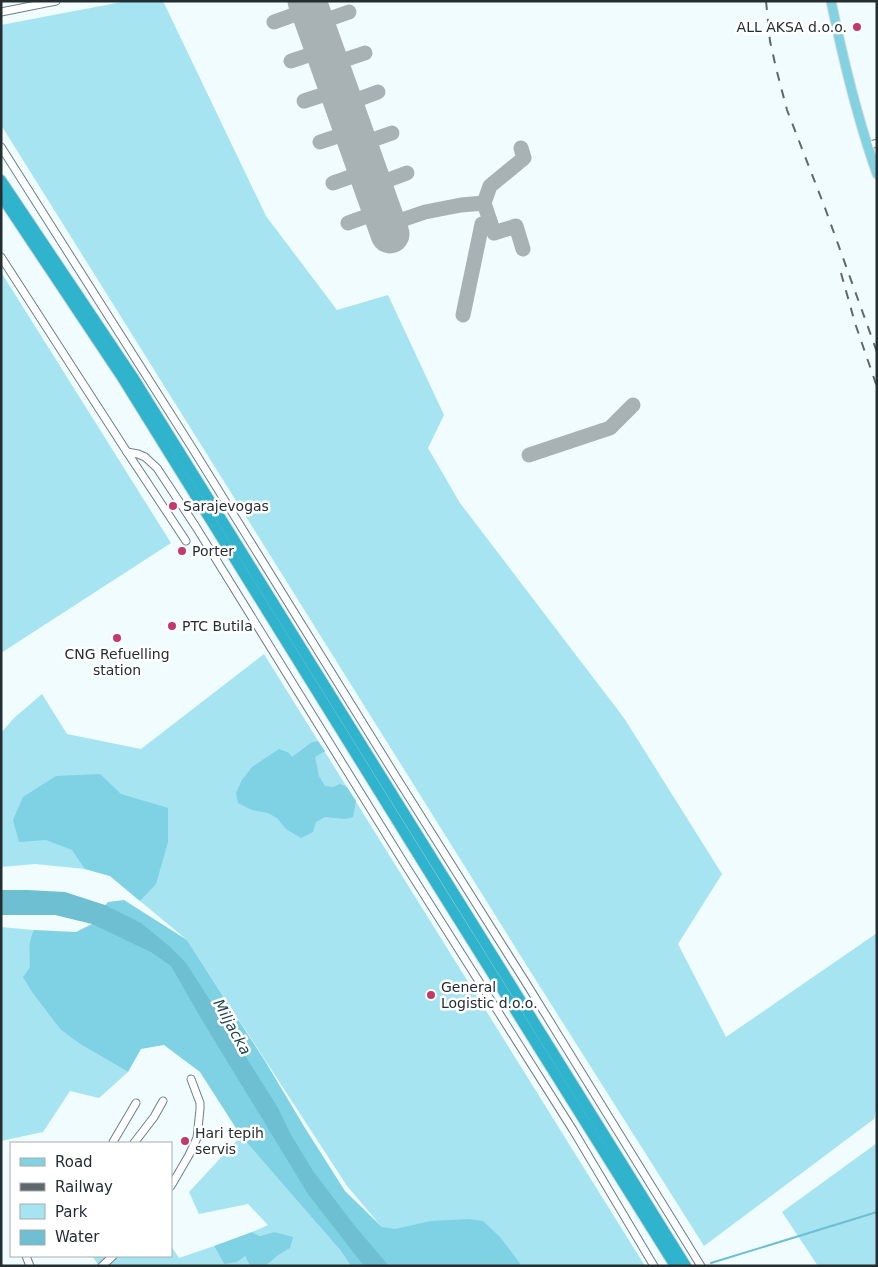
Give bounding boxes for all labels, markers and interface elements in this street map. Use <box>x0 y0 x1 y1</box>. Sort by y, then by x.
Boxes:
place label: ALL AKSA d.o.o. <box>737 19 847 35</box>
marker: ALL AKSA d.o.o. <box>851 21 863 33</box>
place label: Sarajevogas <box>183 498 269 514</box>
marker: Sarajevogas <box>167 500 179 512</box>
place label: Porter <box>192 543 234 559</box>
marker: Porter <box>176 545 188 557</box>
place label: PTC Butila <box>182 618 253 634</box>
marker: PTC Butila <box>166 620 178 632</box>
marker: CNG Refuelling station <box>111 632 123 644</box>
place label: CNG Refuelling station <box>64 646 170 678</box>
place label: General Logistic d.o.o. <box>441 979 538 1011</box>
marker: General Logistic d.o.o. <box>425 989 437 1001</box>
water label: Miljacka <box>209 996 255 1058</box>
place label: Hari tepih servis <box>195 1125 264 1157</box>
marker: Hari tepih servis <box>179 1135 191 1147</box>
legend <box>10 1142 172 1257</box>
text: Road <box>55 1153 93 1171</box>
text: Railway <box>55 1178 113 1196</box>
text: Park <box>55 1203 88 1221</box>
text: Water <box>55 1228 100 1246</box>

